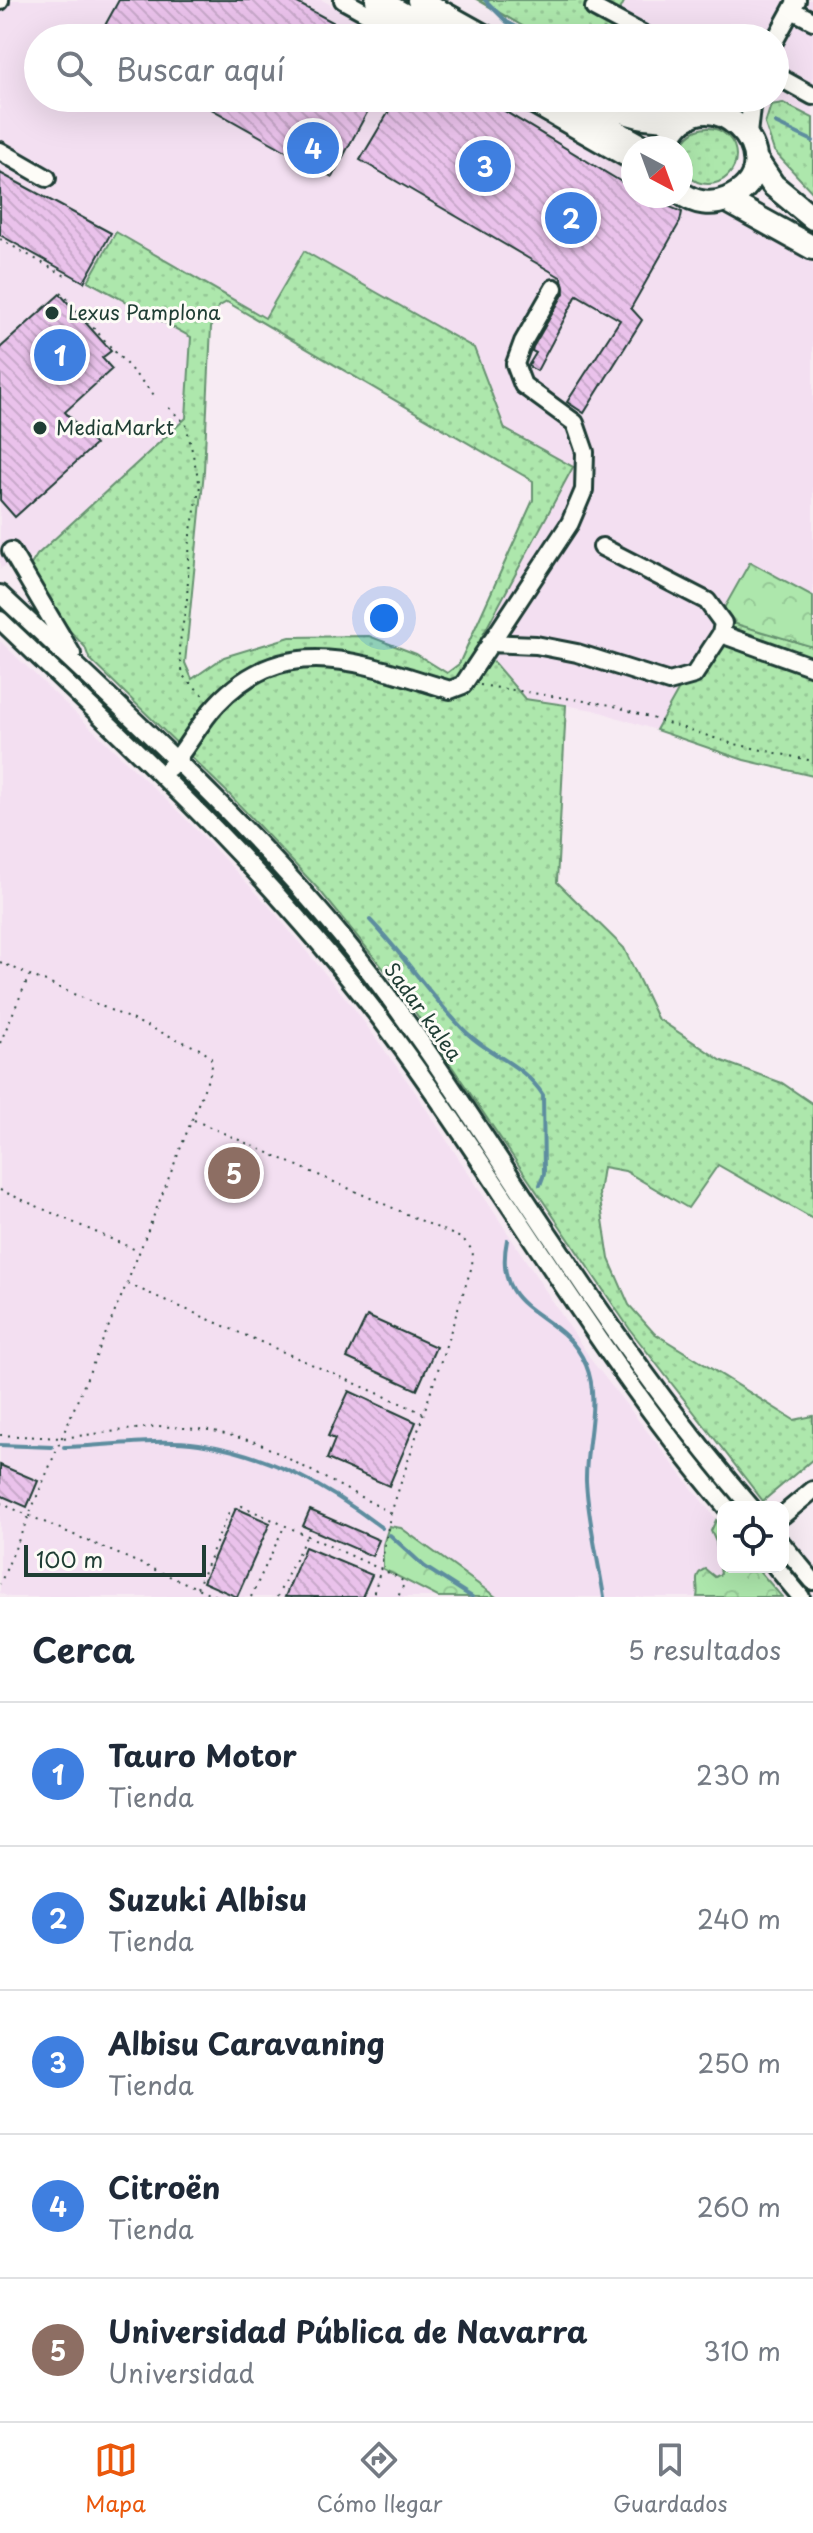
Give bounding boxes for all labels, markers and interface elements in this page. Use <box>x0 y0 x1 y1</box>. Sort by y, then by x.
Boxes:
search box <box>24 24 789 112</box>
icon: search <box>52 46 96 90</box>
text: Buscar aquí <box>116 46 285 91</box>
pin: 4 <box>287 118 339 178</box>
pin: 3 <box>459 136 511 196</box>
north arrow <box>621 136 693 208</box>
pin: 2 <box>545 188 597 248</box>
place label: Lexus Pamplona <box>68 297 221 327</box>
marker: Lexus Pamplona <box>43 304 61 322</box>
pin: 1 <box>34 325 86 385</box>
place label: MediaMarkt <box>56 412 174 442</box>
marker: MediaMarkt <box>31 419 49 437</box>
your location <box>364 598 404 638</box>
street label: Sadar kalea <box>378 956 470 1067</box>
pin: 5 <box>208 1143 260 1203</box>
map controls <box>717 1501 789 1573</box>
button: locate <box>717 1501 789 1573</box>
scale bar <box>24 1541 206 1577</box>
text: 100 m <box>36 1542 103 1575</box>
text: Cerca <box>32 1623 135 1675</box>
text: 5 resultados <box>628 1630 781 1669</box>
text: Tauro Motor <box>108 1732 297 1777</box>
text: 1 <box>52 1755 64 1794</box>
text: 230 m <box>696 1755 781 1794</box>
text: Tienda <box>108 1777 194 1816</box>
text: Suzuki Albisu <box>108 1876 307 1921</box>
text: 2 <box>49 1899 67 1938</box>
text: 240 m <box>697 1899 781 1938</box>
text: Tienda <box>108 1921 194 1960</box>
text: Albisu Caravaning <box>108 2020 385 2065</box>
text: 3 <box>49 2043 67 2082</box>
text: 250 m <box>697 2043 781 2082</box>
text: Tienda <box>108 2065 194 2104</box>
text: Citroën <box>108 2164 221 2209</box>
text: 4 <box>49 2187 67 2226</box>
text: 260 m <box>697 2187 781 2226</box>
text: Tienda <box>108 2209 194 2248</box>
text: Universidad Pública de Navarra <box>108 2308 588 2353</box>
text: 5 <box>50 2331 66 2370</box>
text: 310 m <box>703 2331 781 2370</box>
text: Universidad <box>108 2353 254 2392</box>
tab: Mapa <box>85 2438 146 2519</box>
tab: Cómo llegar <box>317 2438 442 2519</box>
tab: Guardados <box>613 2438 728 2519</box>

